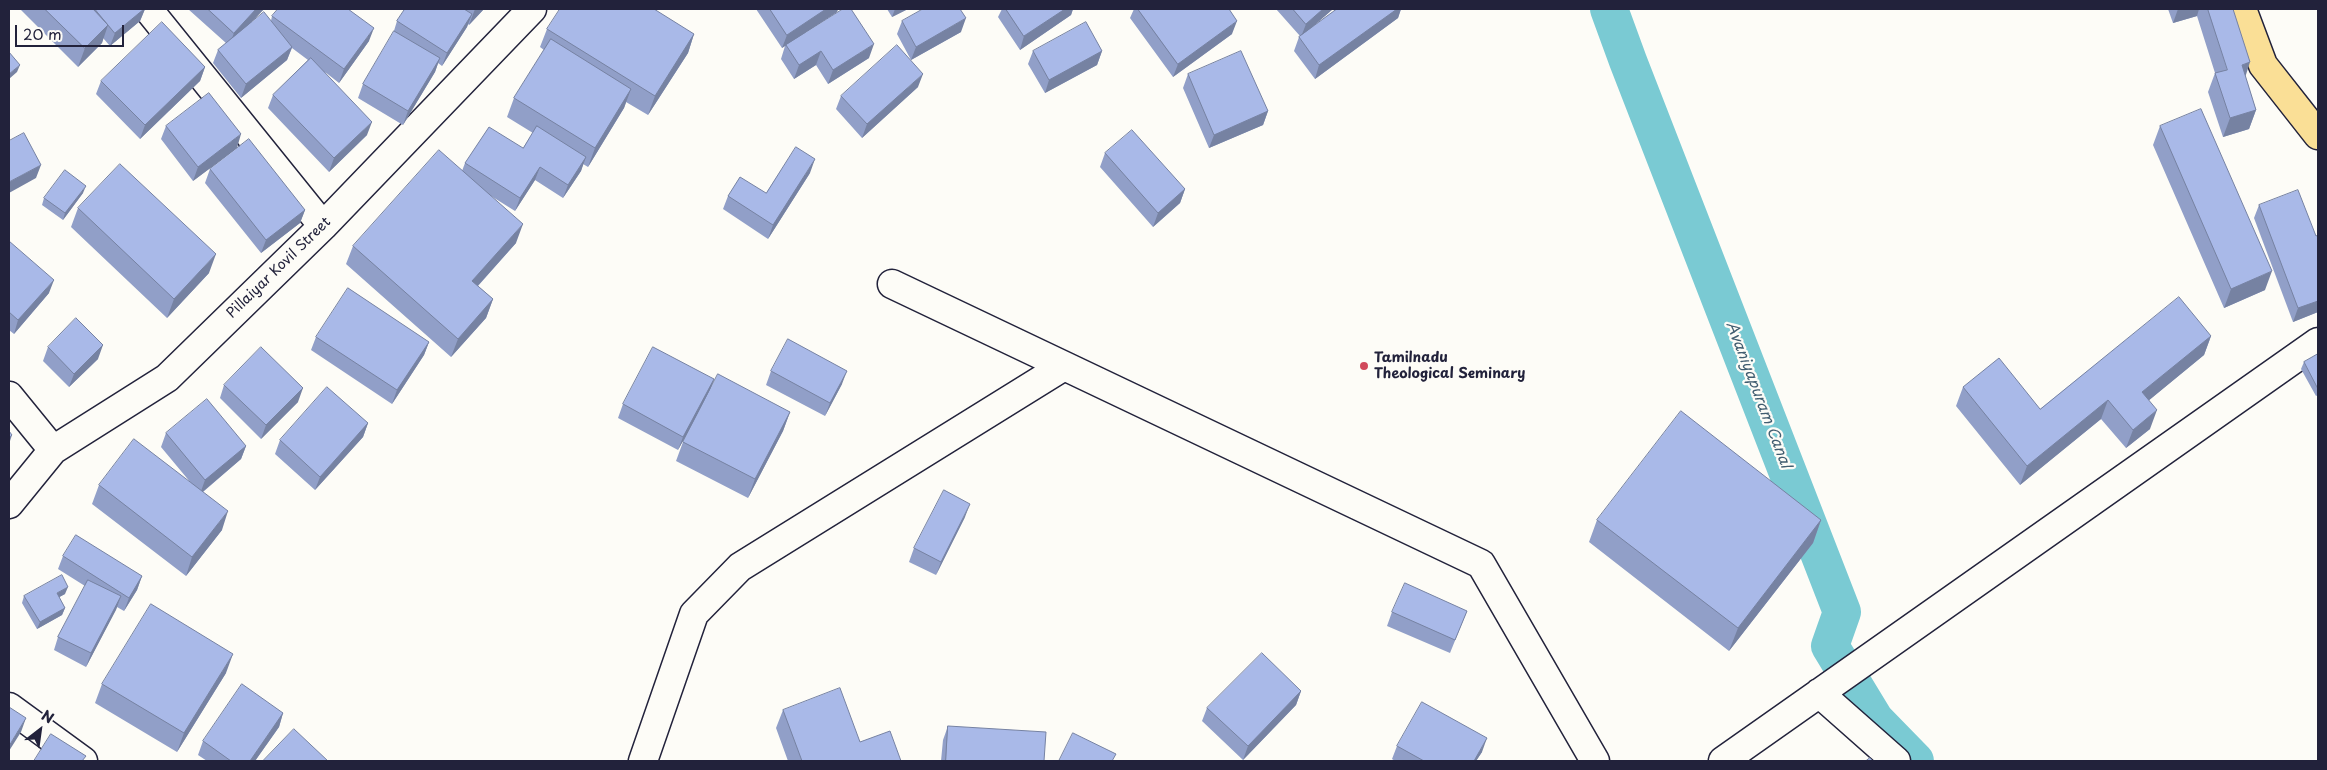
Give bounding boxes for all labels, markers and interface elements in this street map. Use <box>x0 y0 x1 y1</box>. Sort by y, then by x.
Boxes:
scale bar <box>18 15 126 47</box>
text: 20 m <box>23 22 62 45</box>
street label: Pillaiyar Kovil Street <box>223 214 335 322</box>
water label: Avaniyapuram Canal <box>1722 319 1794 471</box>
place label: Tamilnadu Theological Seminary <box>1374 350 1525 382</box>
marker: Tamilnadu Theological Seminary <box>1358 360 1370 372</box>
north arrow <box>15 705 65 755</box>
text: N <box>38 705 58 728</box>

